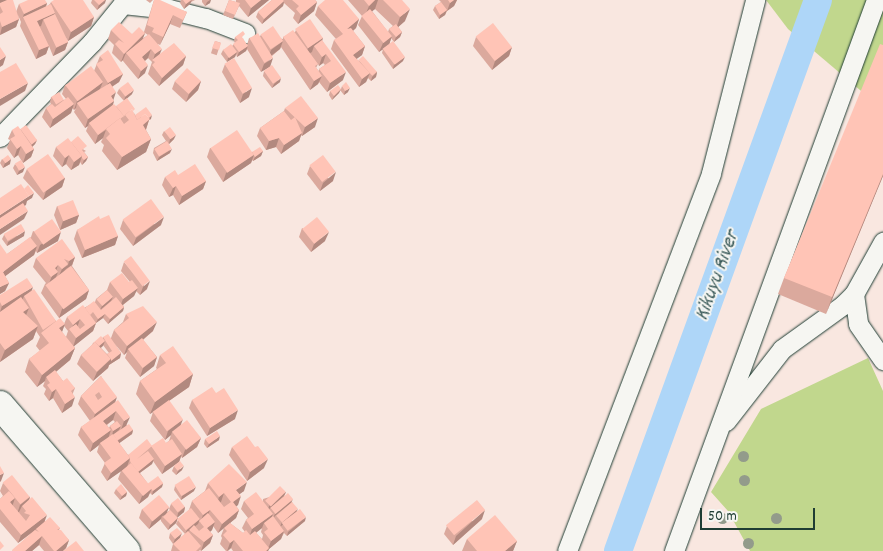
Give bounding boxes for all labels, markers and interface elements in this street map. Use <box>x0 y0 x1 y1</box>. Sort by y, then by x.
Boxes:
water label: Kikuyu River <box>690 228 746 324</box>
scale bar <box>703 498 818 530</box>
text: 50 m <box>708 506 737 528</box>

